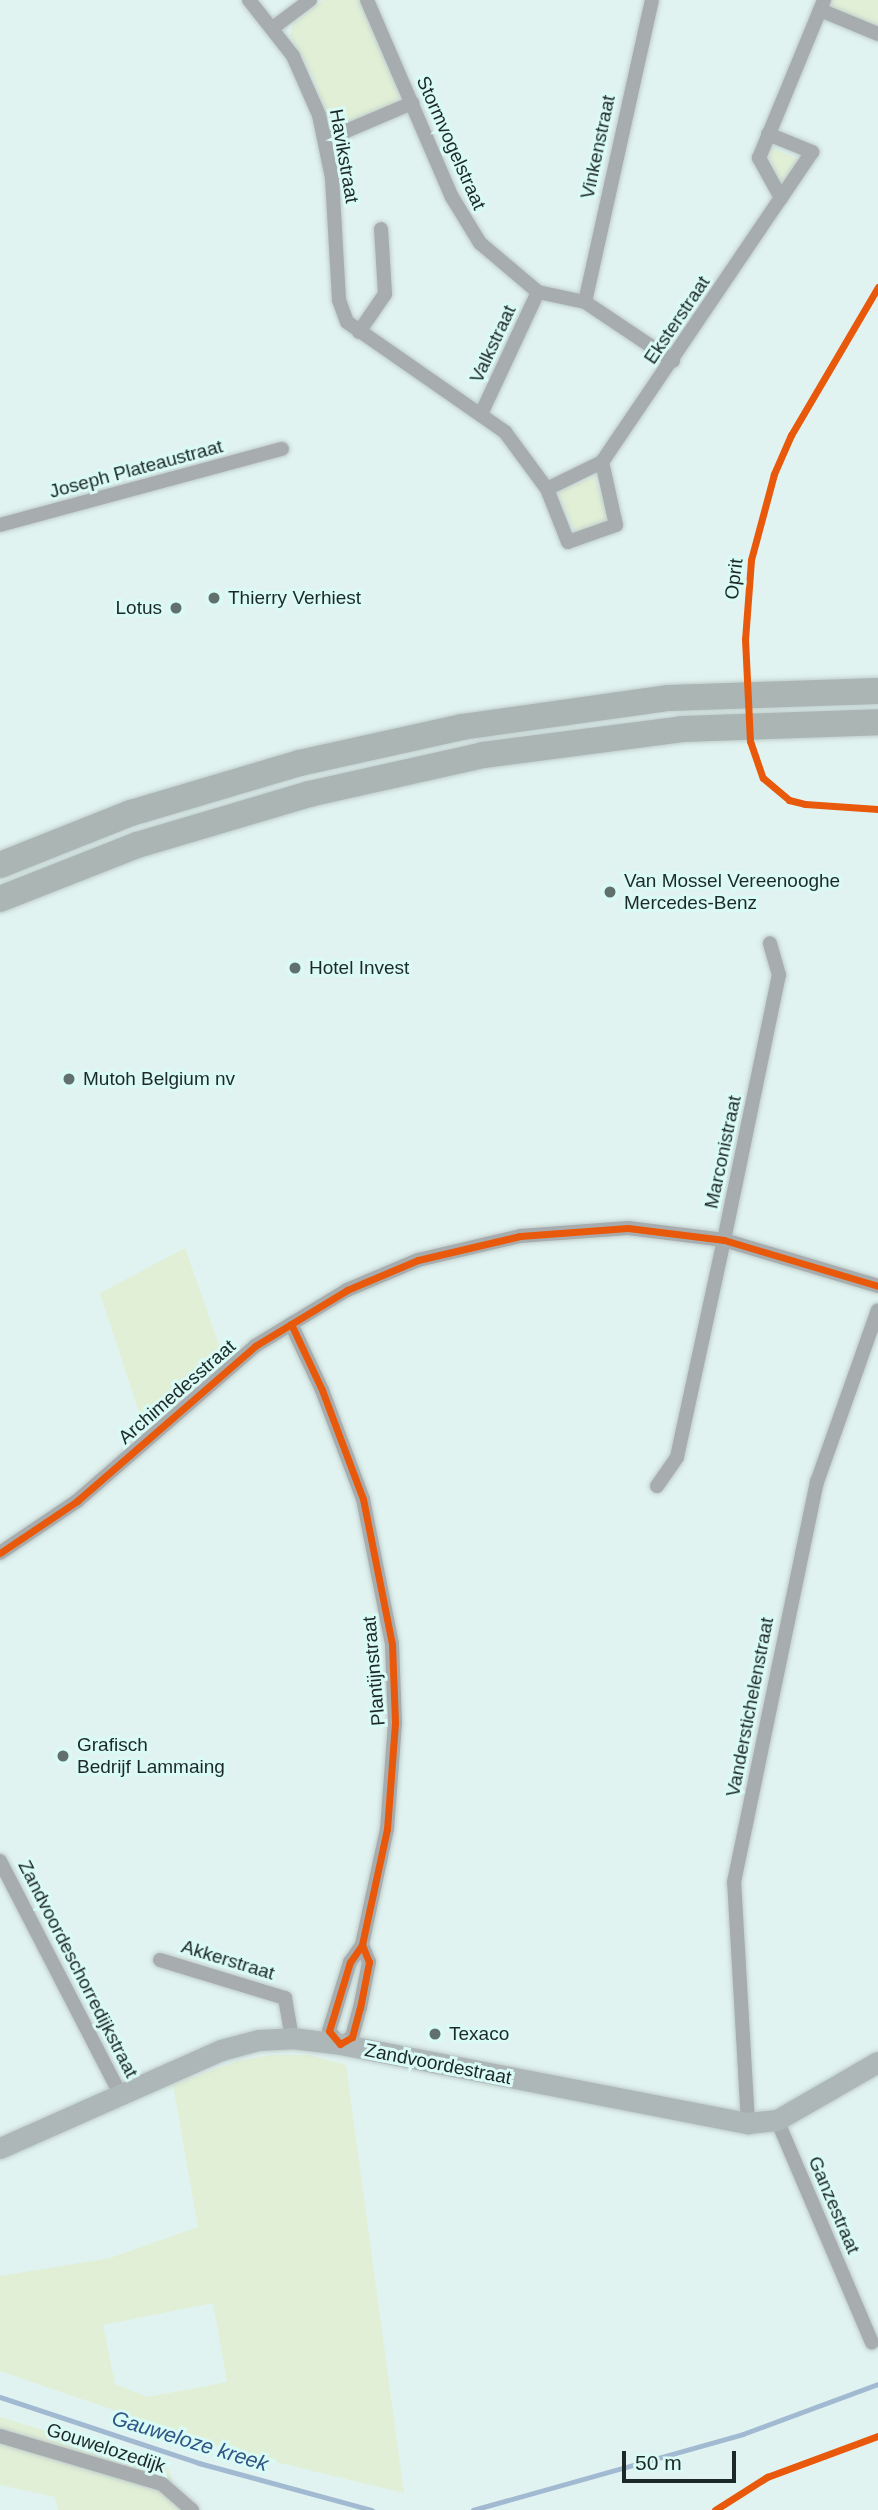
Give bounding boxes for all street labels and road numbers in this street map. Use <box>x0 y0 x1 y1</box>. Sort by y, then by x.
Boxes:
street label: Stormvogelstraat <box>411 73 491 213</box>
street label: Vinkenstraat <box>576 93 620 201</box>
street label: Havikstraat <box>325 107 363 205</box>
street label: Eksterstraat <box>639 272 715 368</box>
street label: Valkstraat <box>465 302 521 386</box>
street label: Joseph Plateaustraat <box>47 435 225 503</box>
street label: Oprit <box>720 557 748 601</box>
street label: Marconistraat <box>700 1093 746 1211</box>
street label: Archimedesstraat <box>114 1335 240 1449</box>
street label: Plantijnstraat <box>358 1615 390 1727</box>
street label: Vanderstichelenstraat <box>721 1615 779 1799</box>
street label: Zandvoordeschorredijkstraat <box>13 1857 143 2081</box>
street label: Akkerstraat <box>179 1935 277 1985</box>
street label: Zandvoordestraat <box>363 2039 513 2089</box>
street label: Ganzestraat <box>803 2153 865 2257</box>
street label: Gouwelozedijk <box>44 2418 168 2478</box>

